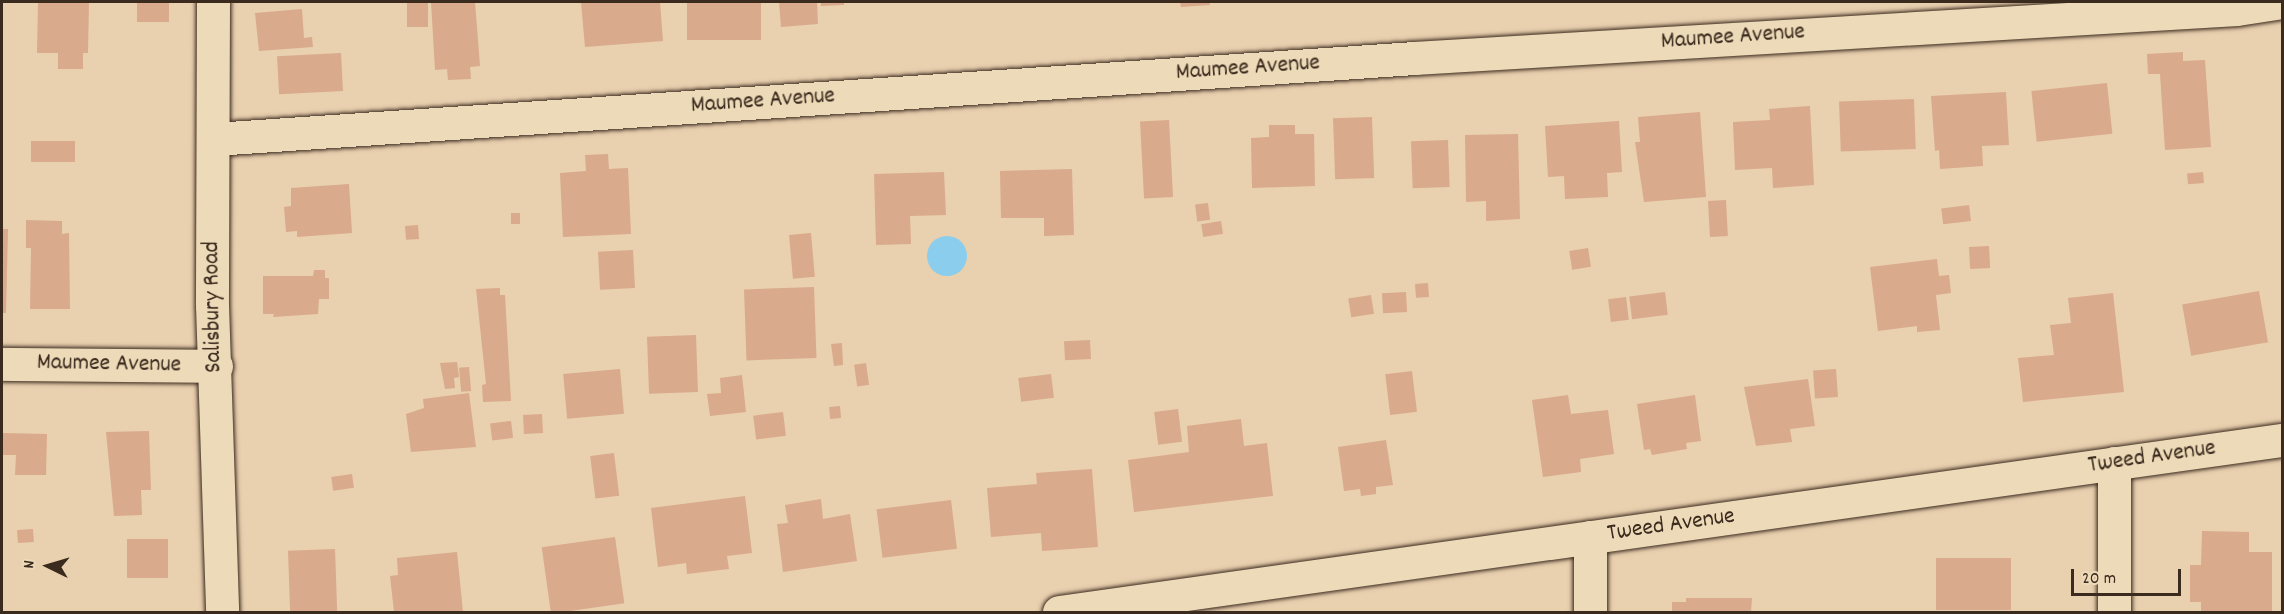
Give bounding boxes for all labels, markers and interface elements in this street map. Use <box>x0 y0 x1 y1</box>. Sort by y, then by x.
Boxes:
street label: Maumee Avenue <box>1660 19 1806 57</box>
street label: Maumee Avenue <box>1175 50 1321 88</box>
street label: Maumee Avenue <box>690 83 836 121</box>
street label: Salisbury Road <box>198 241 230 373</box>
street label: Maumee Avenue <box>37 349 181 381</box>
street label: Tweed Avenue <box>2086 435 2218 481</box>
street label: Tweed Avenue <box>1605 503 1737 549</box>
north arrow <box>18 536 78 596</box>
scale bar <box>2074 557 2184 595</box>
text: N <box>18 559 41 569</box>
text: 20 m <box>2082 567 2116 592</box>

